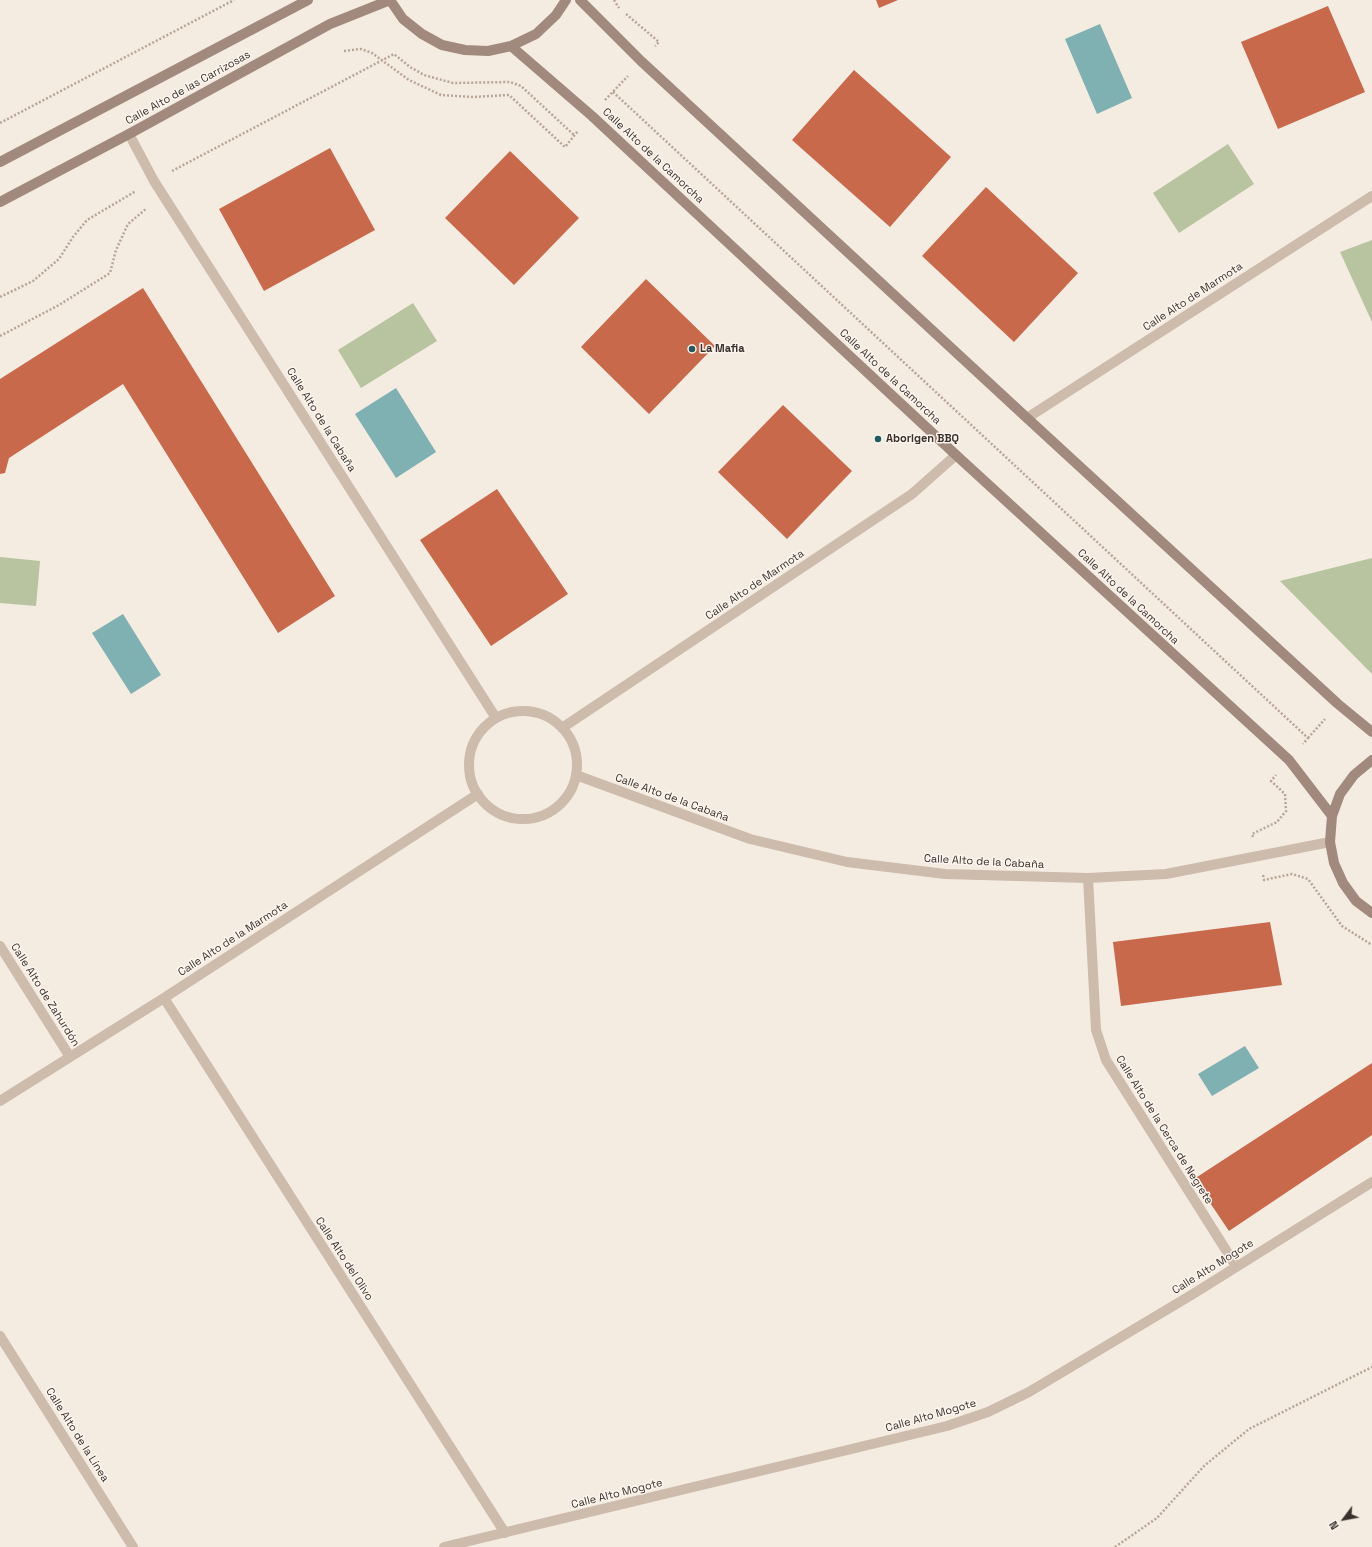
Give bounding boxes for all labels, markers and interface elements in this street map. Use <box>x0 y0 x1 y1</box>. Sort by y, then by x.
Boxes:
street label: Calle Alto de las Carrizosas <box>123 48 253 128</box>
street label: Calle Alto de la Camorcha <box>600 106 706 206</box>
street label: Calle Alto de Marmota <box>1141 260 1245 334</box>
street label: Calle Alto de la Camorcha <box>837 327 943 427</box>
place label: La Mafia <box>700 342 745 356</box>
marker: La Mafia <box>687 344 697 354</box>
street label: Calle Alto de la Cabaña <box>284 365 358 475</box>
place label: Aborigen BBQ <box>886 432 959 446</box>
marker: Aborigen BBQ <box>873 434 883 444</box>
street label: Calle Alto de Marmota <box>703 547 807 623</box>
street label: Calle Alto de la Camorcha <box>1075 547 1181 647</box>
street label: Calle Alto de la Cabaña <box>613 771 731 825</box>
street label: Calle Alto de la Cabaña <box>924 852 1044 872</box>
street label: Calle Alto de la Marmota <box>176 899 290 979</box>
street label: Calle Alto de Zahurdón <box>8 941 82 1049</box>
street label: Calle Alto de la Cerca de Negrete <box>1113 1053 1215 1207</box>
street label: Calle Alto del Olivo <box>312 1215 376 1303</box>
street label: Calle Alto Mogote <box>1170 1237 1256 1297</box>
street label: Calle Alto de la Línea <box>43 1385 111 1485</box>
street label: Calle Alto Mogote <box>884 1397 978 1435</box>
street label: Calle Alto Mogote <box>570 1476 664 1512</box>
north arrow <box>1324 1499 1364 1539</box>
text: N <box>1326 1519 1342 1532</box>

